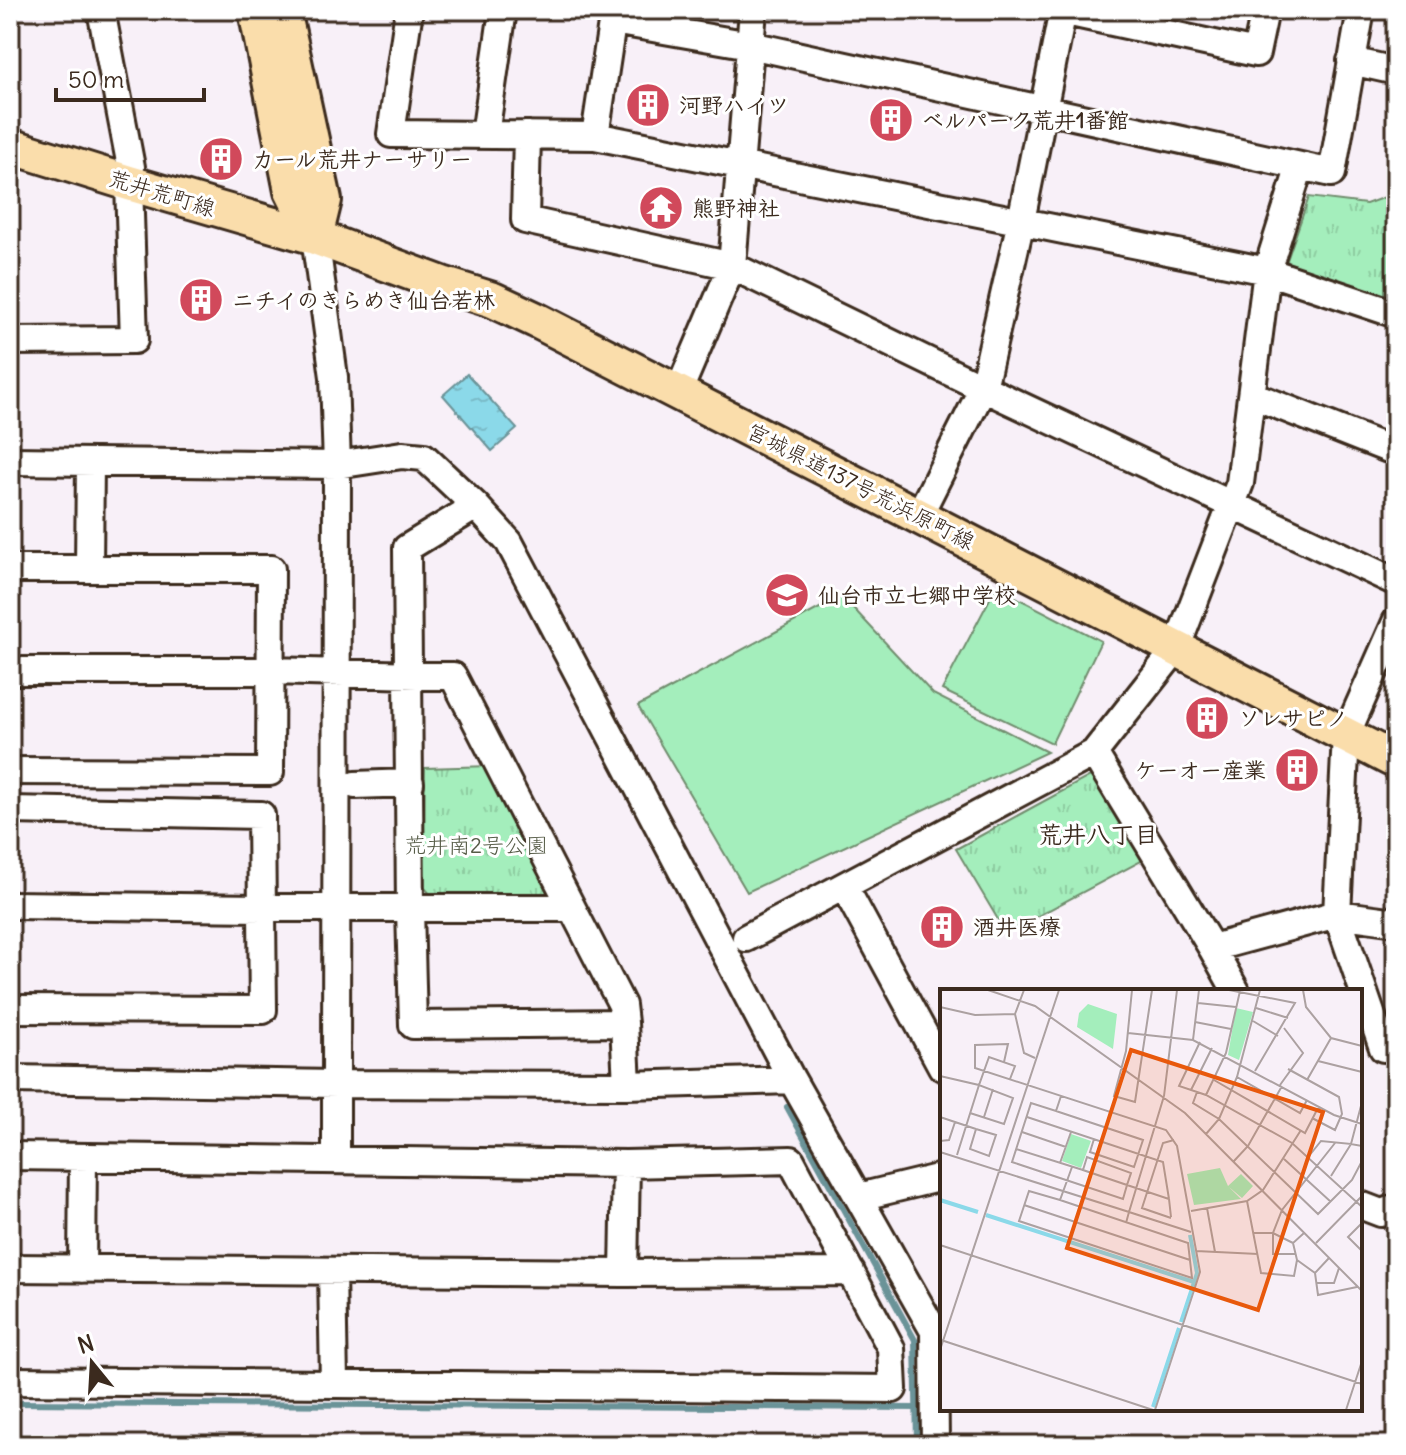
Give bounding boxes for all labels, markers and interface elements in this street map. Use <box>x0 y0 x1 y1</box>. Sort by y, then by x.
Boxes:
scale bar <box>56 52 204 102</box>
text: 50 m <box>68 64 124 94</box>
building icon: 河野ハイツ <box>624 81 672 129</box>
place label: 河野ハイツ <box>679 91 789 119</box>
building icon: ベルパーク荒井1番館 <box>867 96 915 144</box>
place label: ベルパーク荒井1番館 <box>922 106 1129 134</box>
building icon: カール荒井ナーサリー <box>197 135 245 183</box>
place label: カール荒井ナーサリー <box>252 145 472 173</box>
street label: 荒井荒町線 <box>105 164 219 222</box>
temple icon: 熊野神社 <box>637 184 685 232</box>
place label: 熊野神社 <box>692 194 780 222</box>
building icon: ニチイのきらめき仙台若林 <box>177 276 225 324</box>
place label: ニチイのきらめき仙台若林 <box>232 286 495 314</box>
street label: 宮城県道137号荒浜原町線 <box>742 416 980 556</box>
school or university icon: 仙台市立七郷中学校 <box>763 571 811 619</box>
place label: 仙台市立七郷中学校 <box>818 581 1016 609</box>
building icon: ソレサピノ <box>1183 694 1231 742</box>
place label: ソレサピノ <box>1238 704 1348 732</box>
building icon: ケーオー産業 <box>1273 746 1321 794</box>
place label: ケーオー産業 <box>1134 756 1266 784</box>
district label: 荒井八丁目 <box>1038 819 1158 849</box>
park label: 荒井南2号公園 <box>404 831 548 859</box>
building icon: 酒井医療 <box>918 903 966 951</box>
place label: 酒井医療 <box>973 913 1061 941</box>
inset map <box>940 989 1362 1411</box>
north arrow <box>52 1323 132 1403</box>
text: N <box>74 1328 97 1360</box>

